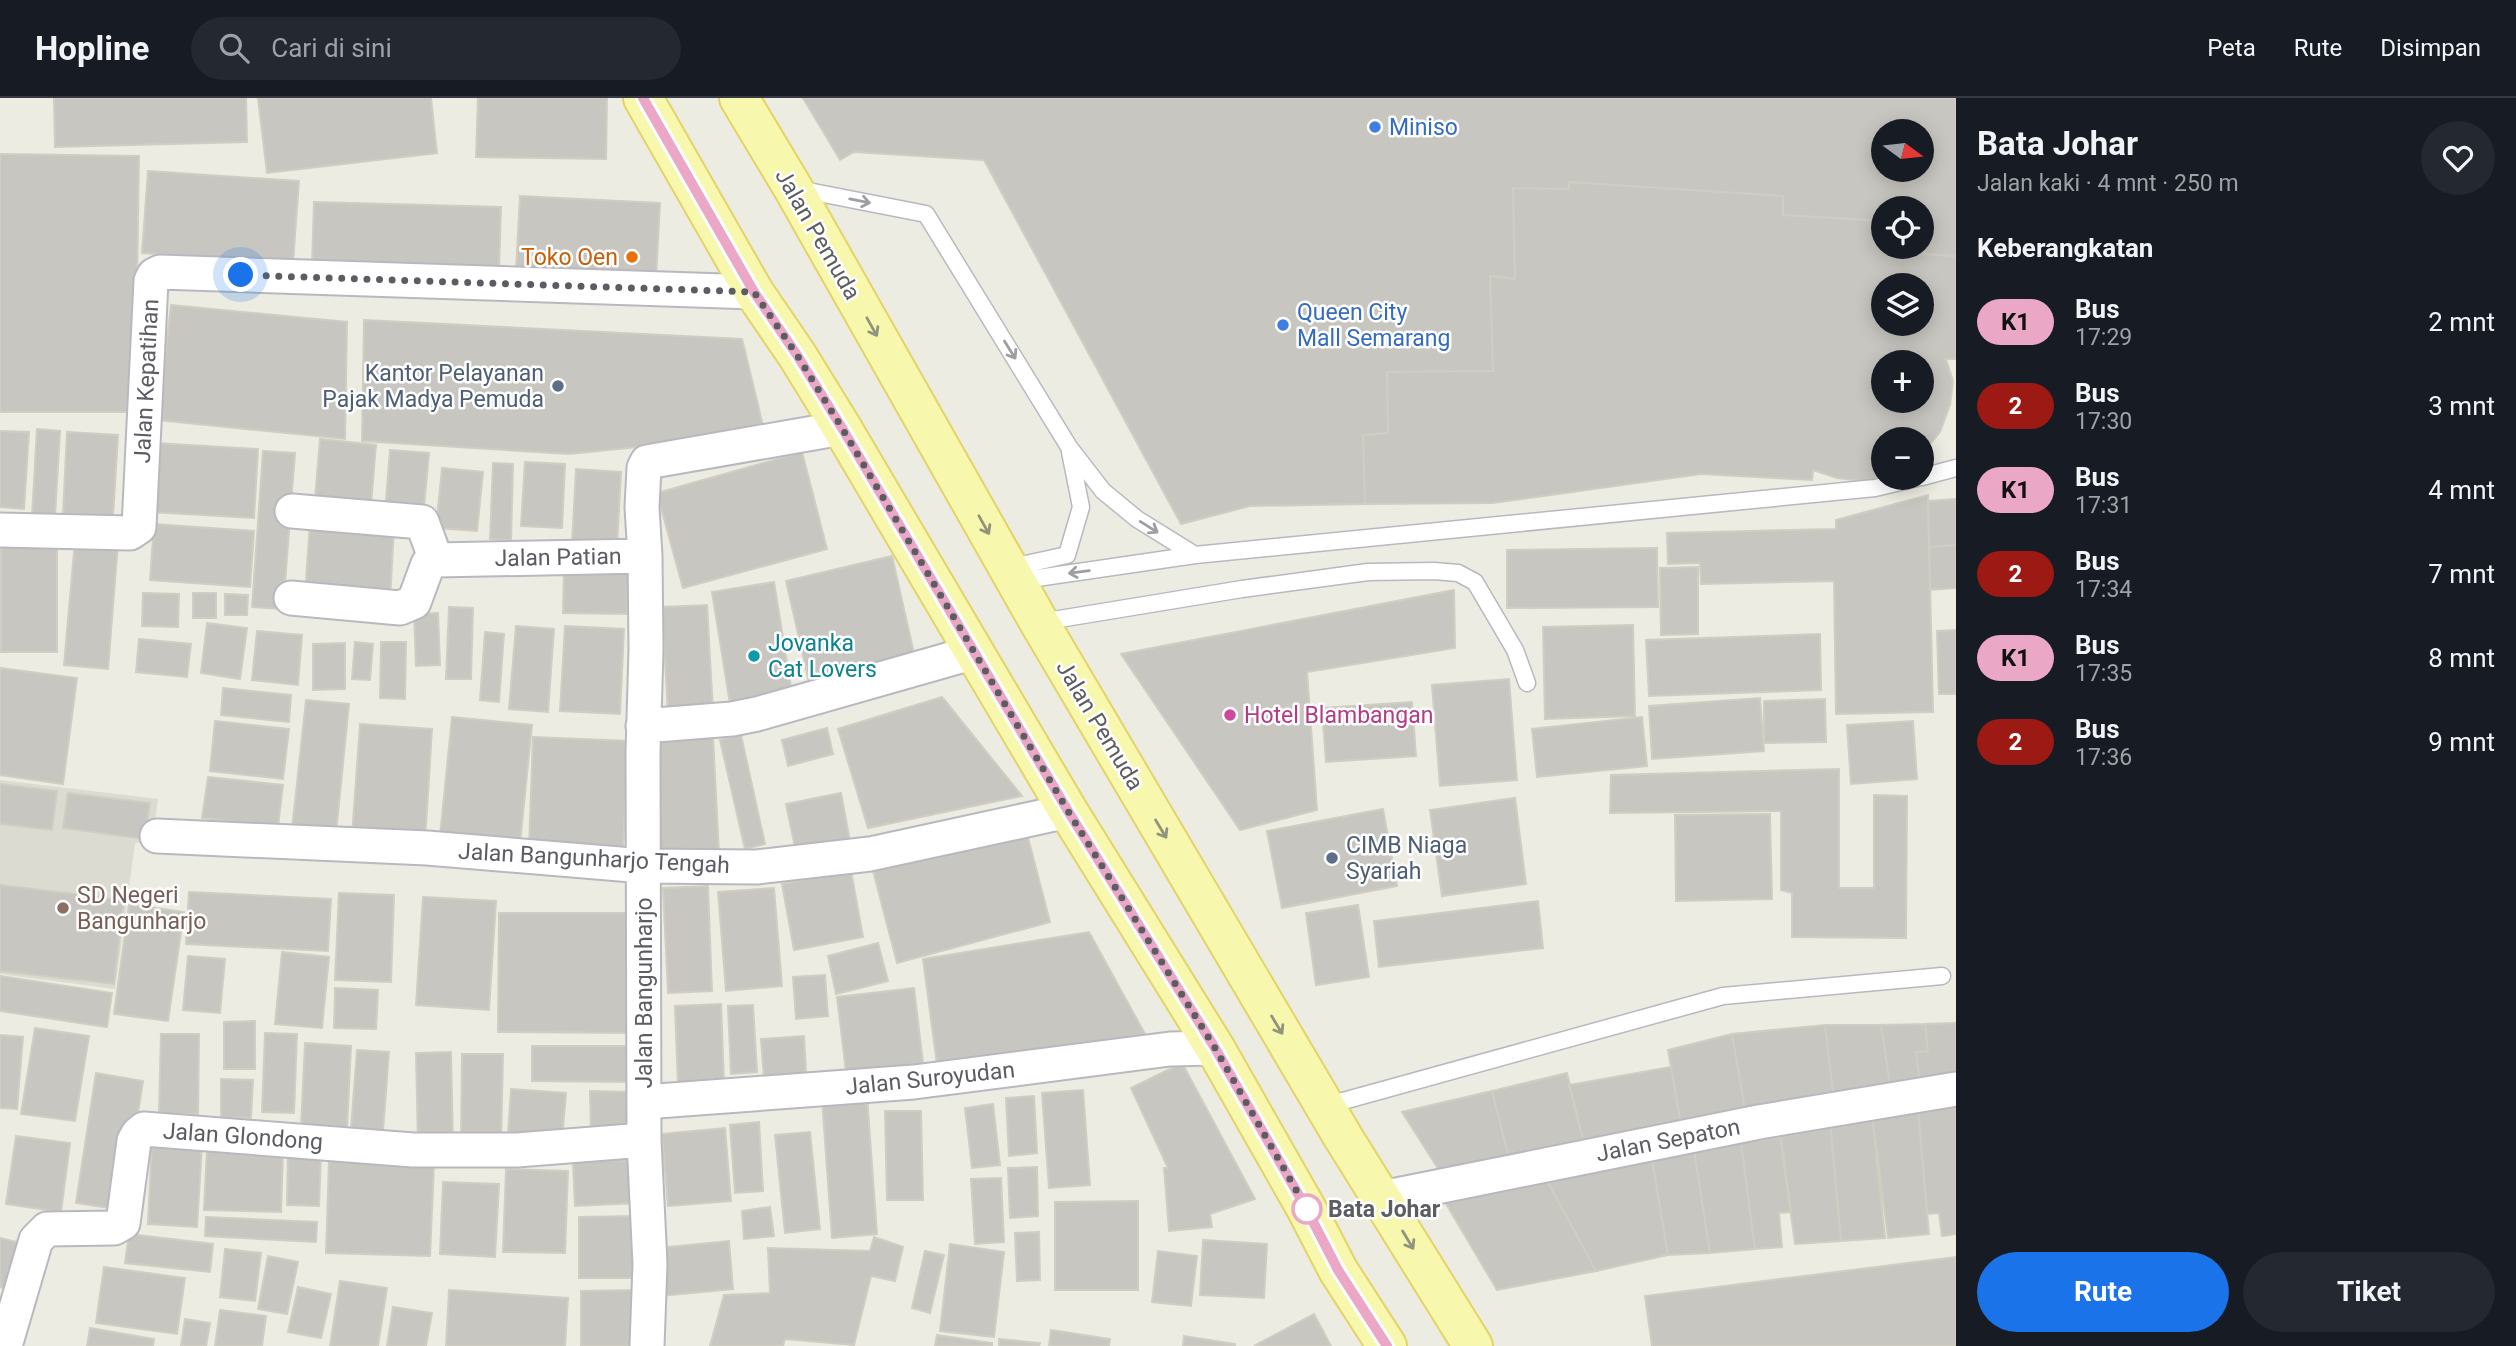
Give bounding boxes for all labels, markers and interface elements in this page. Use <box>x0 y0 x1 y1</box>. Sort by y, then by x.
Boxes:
search box <box>191 17 681 80</box>
text: Hopline <box>35 29 149 68</box>
icon: search <box>215 29 253 67</box>
text: Cari di sini <box>271 33 392 63</box>
text: Peta <box>2207 34 2256 62</box>
text: Rute <box>2294 34 2342 62</box>
text: Disimpan <box>2380 34 2481 62</box>
place label: Miniso <box>1389 114 1458 141</box>
marker: Miniso <box>1367 119 1383 135</box>
north arrow <box>1871 119 1934 182</box>
map controls <box>1871 119 1934 490</box>
button: heart <box>2421 121 2495 195</box>
text: Bata Johar <box>1977 124 2138 163</box>
street label: Jalan Pemuda <box>769 164 866 304</box>
text: Jalan kaki · 4 mnt · 250 m <box>1977 170 2239 197</box>
one-way arrow <box>848 194 871 208</box>
button: locate <box>1871 196 1934 259</box>
text: Keberangkatan <box>1977 233 2153 263</box>
place label: Toko Oen <box>521 244 618 271</box>
marker: Toko Oen <box>624 249 640 265</box>
your location <box>223 257 258 292</box>
button: layers <box>1871 273 1934 336</box>
text: Bus <box>2075 294 2120 324</box>
street label: Jalan Kepatihan <box>129 298 164 464</box>
place label: Queen City Mall Semarang <box>1297 299 1451 352</box>
text: 2 mnt <box>2428 307 2495 337</box>
text: K1 <box>2001 308 2030 336</box>
one-way arrow <box>865 316 879 336</box>
marker: Queen City Mall Semarang <box>1275 317 1291 333</box>
text: 17:29 <box>2075 324 2132 351</box>
one-way arrow <box>1003 340 1017 360</box>
button: + <box>1871 350 1934 413</box>
place label: Kantor Pelayanan Pajak Madya Pemuda <box>322 360 544 413</box>
marker: Kantor Pelayanan Pajak Madya Pemuda <box>550 378 566 394</box>
text: Bus <box>2075 378 2120 408</box>
text: 3 mnt <box>2428 391 2495 421</box>
text: 2 <box>2009 392 2022 420</box>
text: 17:30 <box>2075 408 2132 435</box>
button: − <box>1871 427 1934 490</box>
text: Bus <box>2075 462 2120 492</box>
text: 4 mnt <box>2428 475 2495 505</box>
text: K1 <box>2001 476 2030 504</box>
text: 17:31 <box>2075 492 2132 519</box>
one-way arrow <box>977 514 991 534</box>
one-way arrow <box>1139 519 1158 534</box>
street label: Jalan Patian <box>494 543 622 572</box>
text: Bus <box>2075 546 2120 576</box>
text: 7 mnt <box>2428 559 2495 589</box>
text: 2 <box>2009 560 2022 588</box>
one-way arrow <box>1068 566 1090 579</box>
text: 17:34 <box>2075 576 2132 603</box>
place label: Jovanka Cat Lovers <box>768 630 877 683</box>
text: Bus <box>2075 630 2120 660</box>
text: 8 mnt <box>2428 643 2495 673</box>
text: K1 <box>2001 644 2030 672</box>
marker: Jovanka Cat Lovers <box>746 648 762 664</box>
street label: Jalan Pemuda <box>1050 655 1149 795</box>
text: 17:35 <box>2075 660 2132 687</box>
place label: Hotel Blambangan <box>1244 702 1433 729</box>
marker: Hotel Blambangan <box>1222 707 1238 723</box>
text: Bus <box>2075 714 2120 744</box>
text: 9 mnt <box>2428 727 2495 757</box>
text: 2 <box>2009 728 2022 756</box>
text: 17:36 <box>2075 744 2132 771</box>
one-way arrow <box>1155 818 1169 838</box>
place label: CIMB Niaga Syariah <box>1346 832 1467 885</box>
street label: Jalan Bangunharjo Tengah <box>457 838 731 879</box>
marker: CIMB Niaga Syariah <box>1324 850 1340 866</box>
place label: SD Negeri Bangunharjo <box>77 882 206 935</box>
street label: Jalan Bangunharjo <box>631 897 658 1089</box>
marker: SD Negeri Bangunharjo <box>55 900 71 916</box>
one-way arrow <box>1270 1014 1284 1034</box>
street label: Jalan Suroyudan <box>844 1056 1016 1101</box>
street label: Jalan Sepaton <box>1594 1113 1742 1168</box>
street label: Jalan Glondong <box>162 1117 324 1156</box>
marker: Bata Johar <box>1292 1194 1322 1224</box>
place label: Bata Johar <box>1328 1196 1441 1223</box>
one-way arrow <box>1401 1230 1415 1250</box>
button: Rute <box>1977 1252 2229 1332</box>
button: Tiket <box>2243 1252 2495 1332</box>

